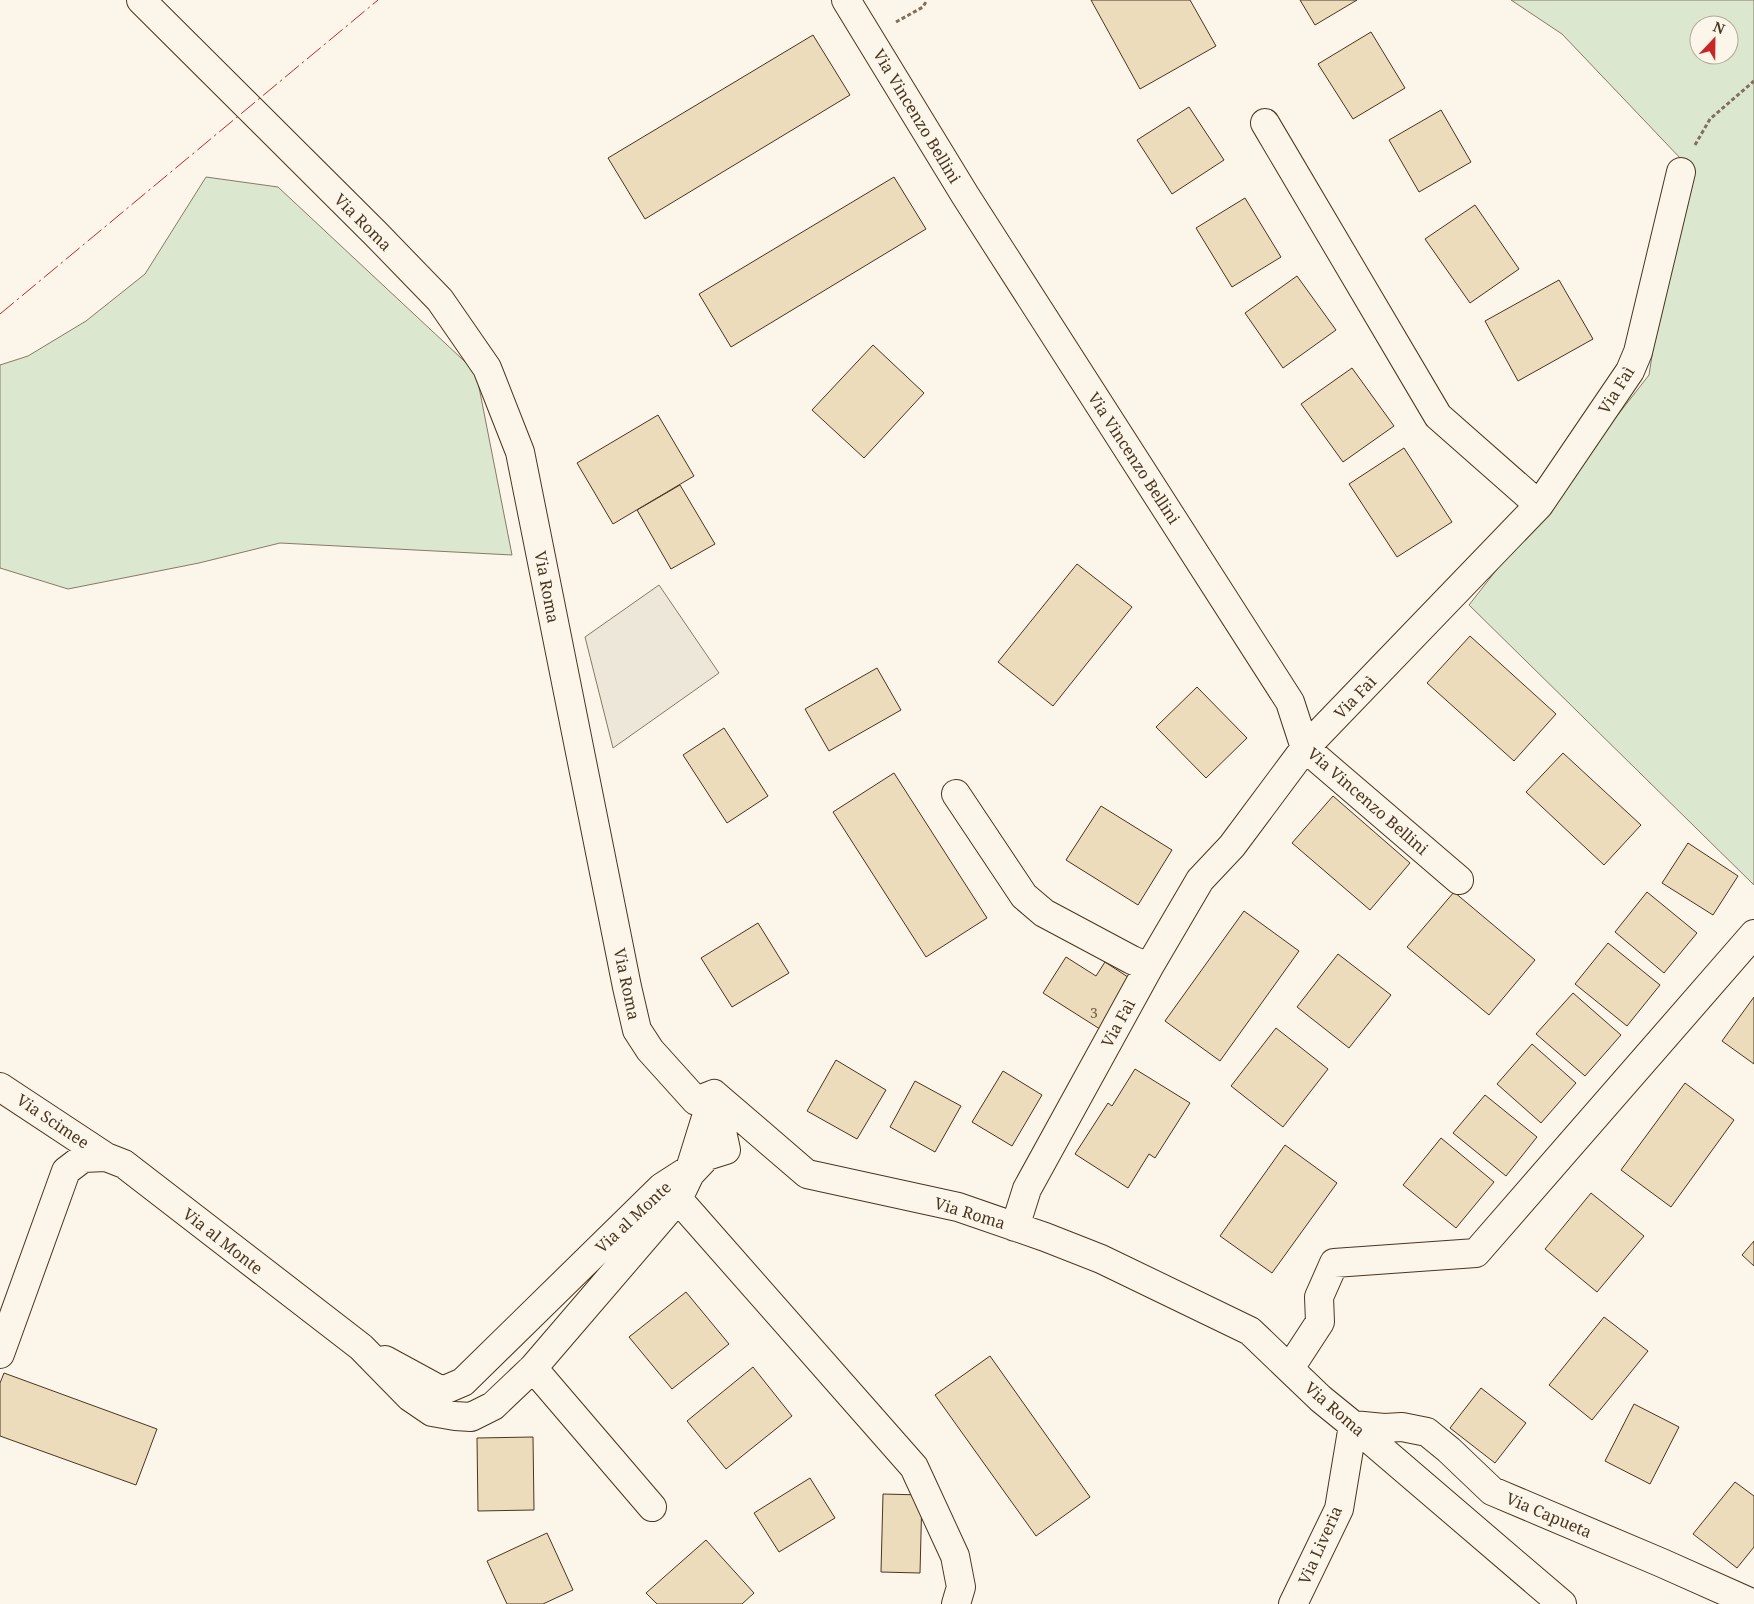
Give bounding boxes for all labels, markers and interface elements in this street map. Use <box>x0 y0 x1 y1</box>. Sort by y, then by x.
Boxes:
north arrow <box>1689 15 1739 65</box>
text: N <box>1710 17 1728 38</box>
street label: Via Vincenzo Bellini <box>868 45 966 187</box>
street label: Via Roma <box>329 188 397 256</box>
street label: Via Faì <box>1593 362 1639 418</box>
street label: Via Vincenzo Bellini <box>1083 388 1185 528</box>
street label: Via Roma <box>529 549 565 625</box>
street label: Via Faì <box>1329 671 1381 723</box>
street label: Via Vincenzo Bellini <box>1303 742 1433 860</box>
street label: Via Roma <box>609 946 645 1022</box>
street label: Via Faì <box>1096 995 1140 1051</box>
house number: 3 <box>1090 1003 1098 1022</box>
street label: Via Scimee <box>12 1089 94 1153</box>
street label: Via al Monte <box>590 1176 676 1258</box>
street label: Via Roma <box>932 1192 1008 1234</box>
street label: Via al Monte <box>178 1203 268 1279</box>
street label: Via Roma <box>1300 1377 1370 1441</box>
street label: Via Capueta <box>1503 1487 1595 1543</box>
street label: Via Liveria <box>1293 1502 1347 1588</box>

